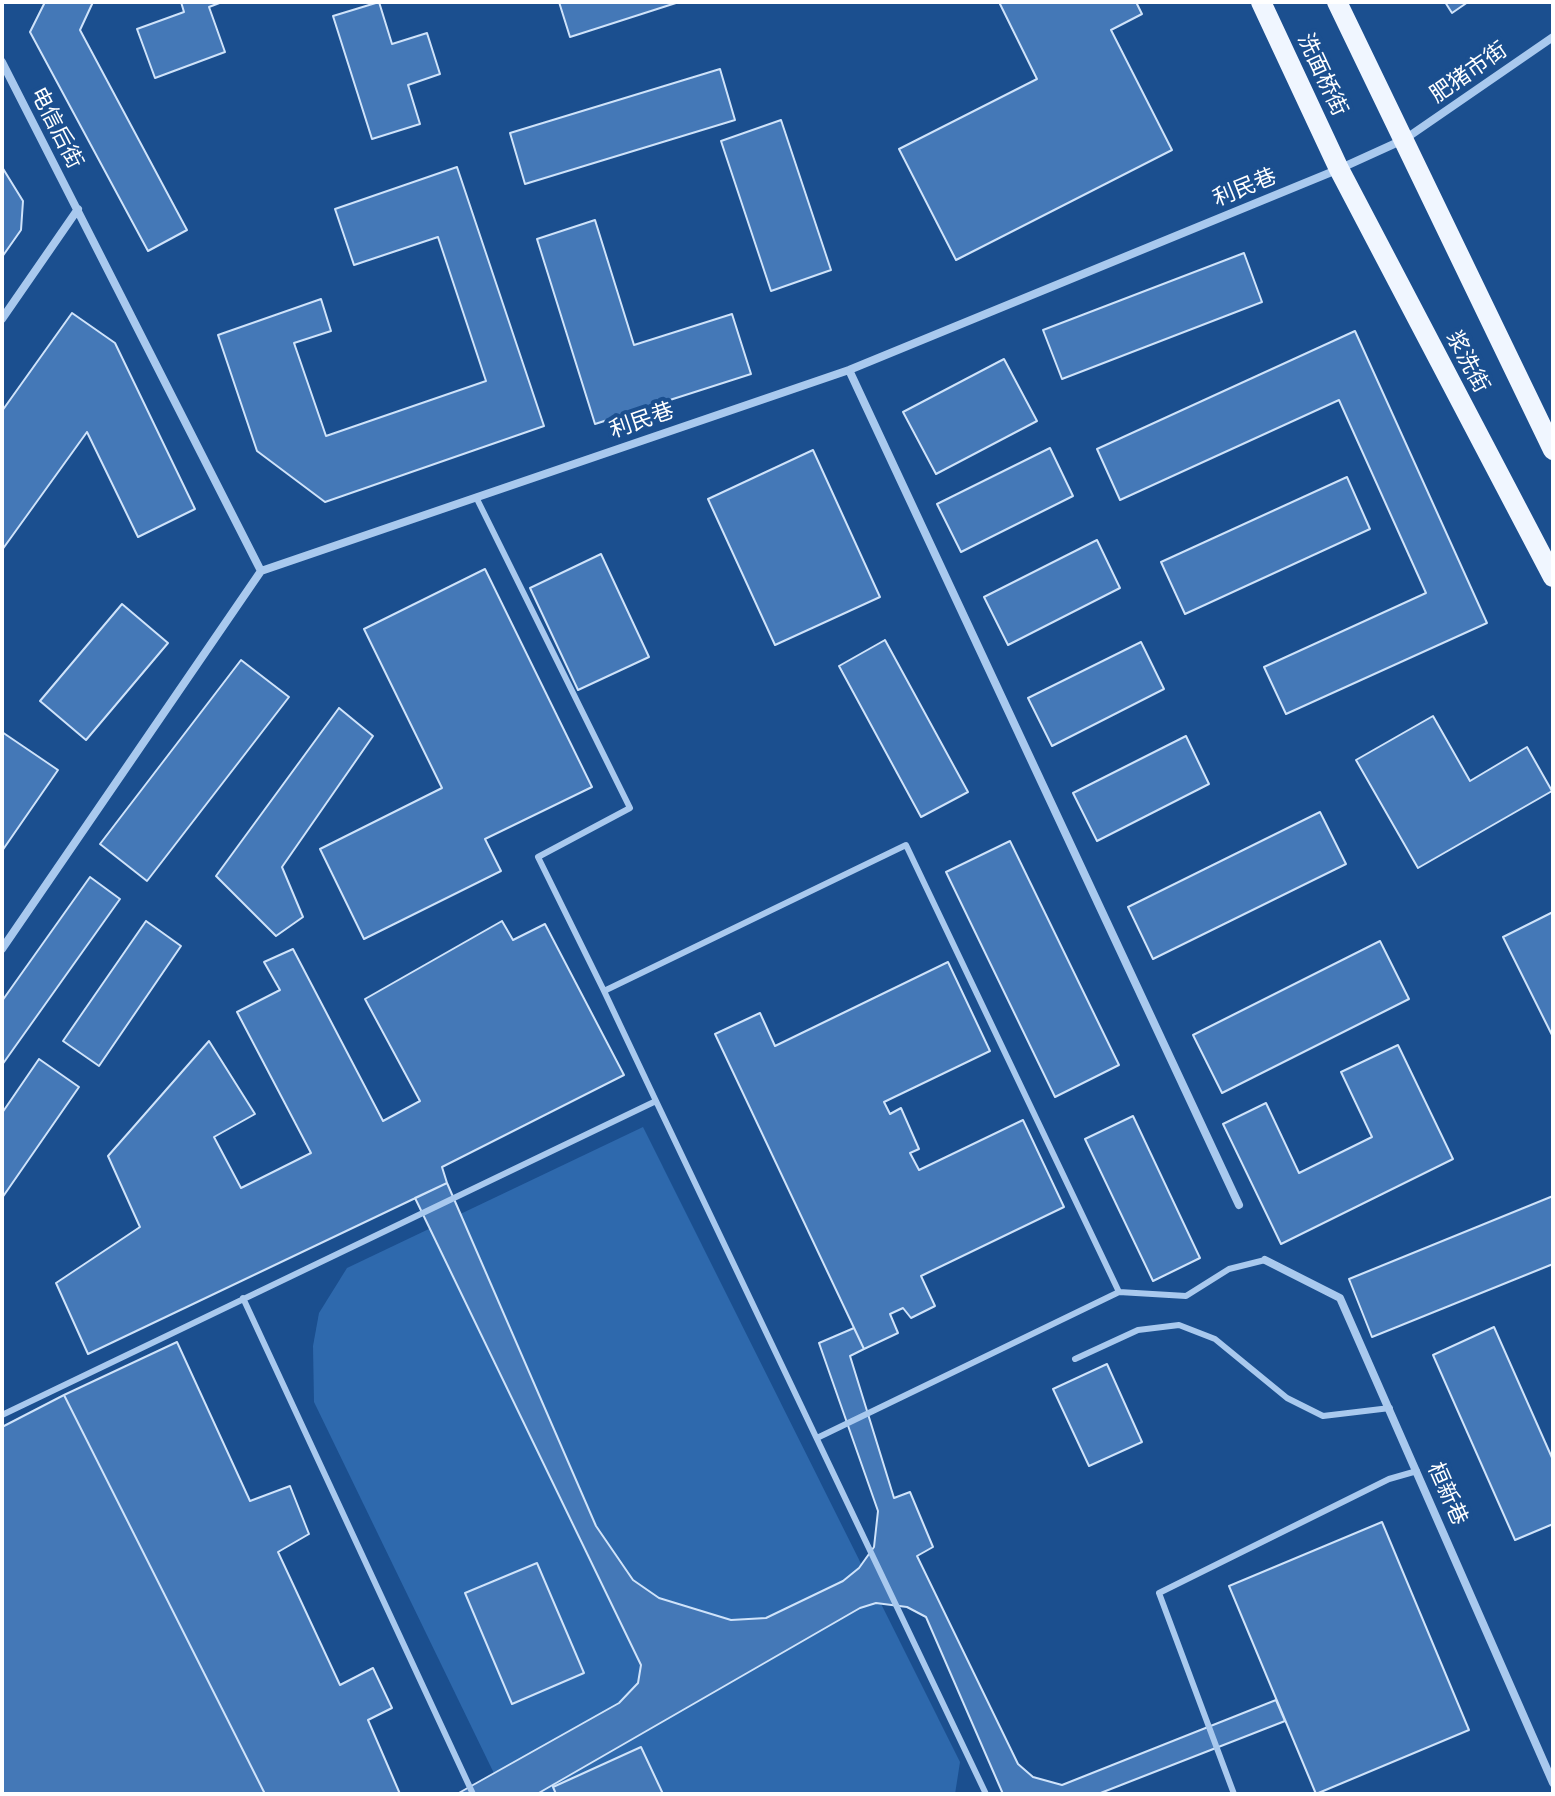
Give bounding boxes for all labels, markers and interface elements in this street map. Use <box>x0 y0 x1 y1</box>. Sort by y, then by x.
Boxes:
street label: 洗面桥街 <box>1291 30 1353 120</box>
street label: 肥猪市街 <box>1425 37 1513 109</box>
street label: 电信后街 <box>24 83 88 173</box>
street label: 利民巷 <box>1209 163 1281 213</box>
street label: 浆洗街 <box>1440 327 1494 397</box>
street label: 利民巷 <box>607 398 677 444</box>
street label: 桓新巷 <box>1422 1458 1472 1530</box>

